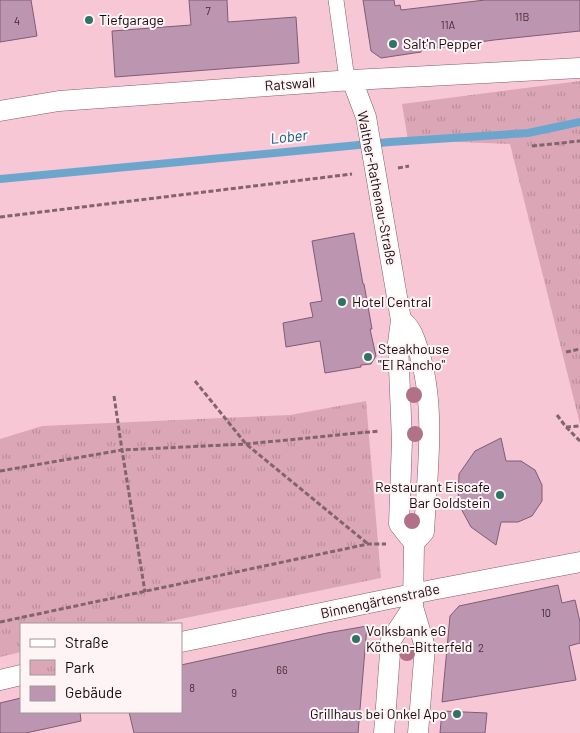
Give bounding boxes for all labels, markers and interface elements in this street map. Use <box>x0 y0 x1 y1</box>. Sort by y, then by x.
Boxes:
house number: 7 <box>205 4 211 17</box>
house number: 11B <box>515 10 529 23</box>
place label: Tiefgarage <box>99 11 164 28</box>
house number: 4 <box>14 14 20 27</box>
marker: Tiefgarage <box>83 14 95 26</box>
house number: 11A <box>441 18 456 31</box>
place label: Salt'n Pepper <box>403 35 482 52</box>
marker: Salt'n Pepper <box>387 38 399 50</box>
street label: Ratswall <box>264 73 316 94</box>
street label: Walther-Rathenau-Straße <box>354 109 401 266</box>
water label: Lober <box>270 125 309 147</box>
place label: Hotel Central <box>352 293 431 310</box>
marker: Hotel Central <box>336 296 348 308</box>
place label: Steakhouse "El Rancho" <box>378 340 449 373</box>
marker: Steakhouse "El Rancho" <box>362 351 374 363</box>
place label: Restaurant Eiscafe Bar Goldstein <box>375 478 490 511</box>
marker: Restaurant Eiscafe Bar Goldstein <box>494 489 506 501</box>
street label: Binnengärtenstraße <box>319 580 441 621</box>
house number: 10 <box>541 606 551 619</box>
place label: Volksbank eG Köthen-Bitterfeld <box>366 622 472 655</box>
legend <box>20 623 182 713</box>
text: Straße <box>65 633 109 651</box>
marker: Volksbank eG Köthen-Bitterfeld <box>350 633 362 645</box>
house number: 2 <box>478 641 484 654</box>
text: Park <box>65 658 95 676</box>
house number: 66 <box>276 663 288 676</box>
house number: 8 <box>189 681 195 694</box>
text: Gebäude <box>65 683 122 701</box>
house number: 9 <box>231 686 237 699</box>
place label: Grillhaus bei Onkel Apo <box>310 705 447 722</box>
marker: Grillhaus bei Onkel Apo <box>451 708 463 720</box>

